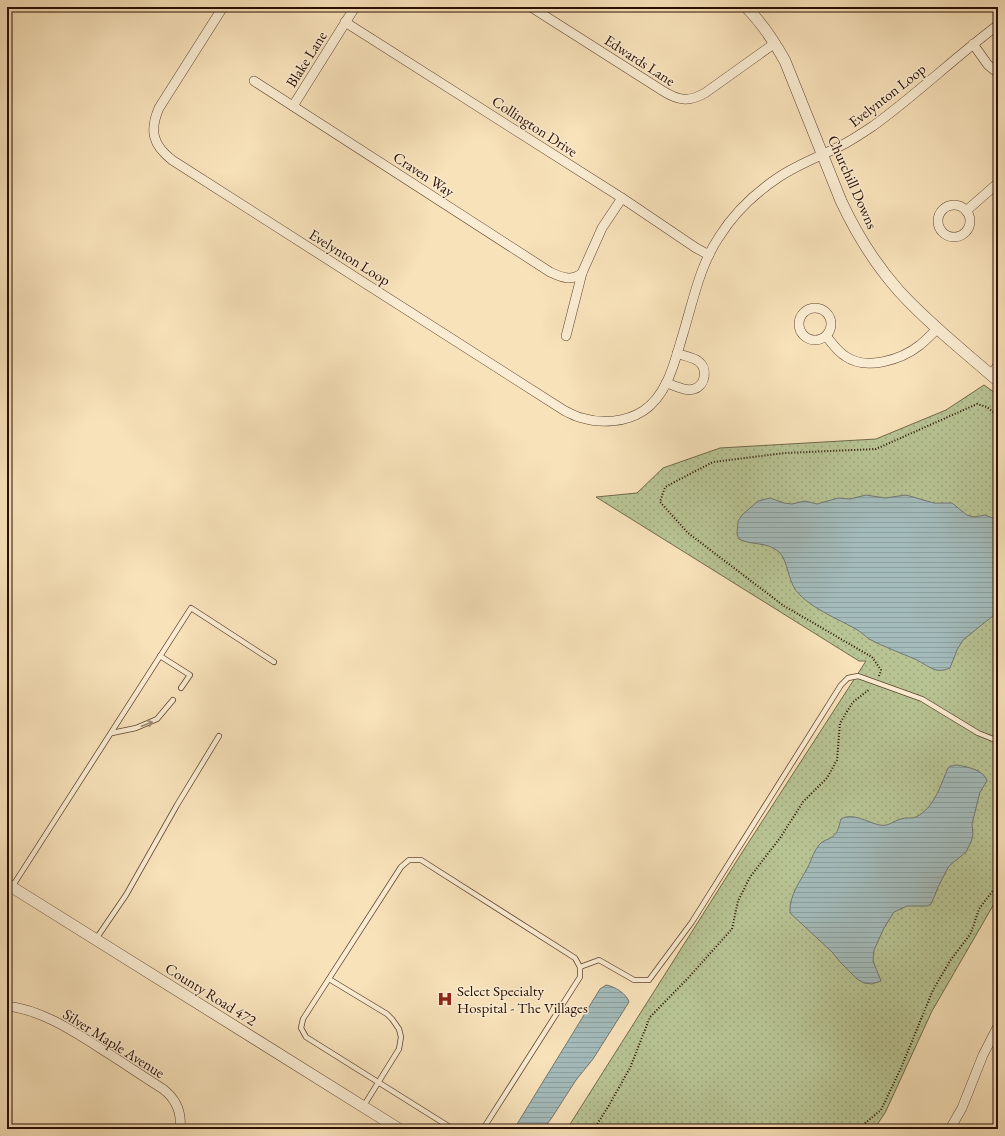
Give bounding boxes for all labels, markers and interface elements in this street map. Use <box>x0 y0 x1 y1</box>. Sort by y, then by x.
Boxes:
street label: Blake Lane <box>281 27 331 91</box>
street label: Edwards Lane <box>601 30 679 90</box>
street label: Evelynton Loop <box>845 59 929 131</box>
street label: Collington Drive <box>489 91 581 161</box>
street label: Churchill Downs <box>824 132 882 232</box>
street label: Craven Way <box>390 147 458 201</box>
street label: Evelynton Loop <box>306 224 394 290</box>
one-way arrow <box>140 719 152 727</box>
street label: County Road 472 <box>162 958 261 1030</box>
place label: Select Specialty Hospital - The Villages <box>457 981 588 1017</box>
hospital icon: Select Specialty Hospital - The Villages <box>436 990 454 1008</box>
street label: Silver Maple Avenue <box>60 1004 169 1082</box>

